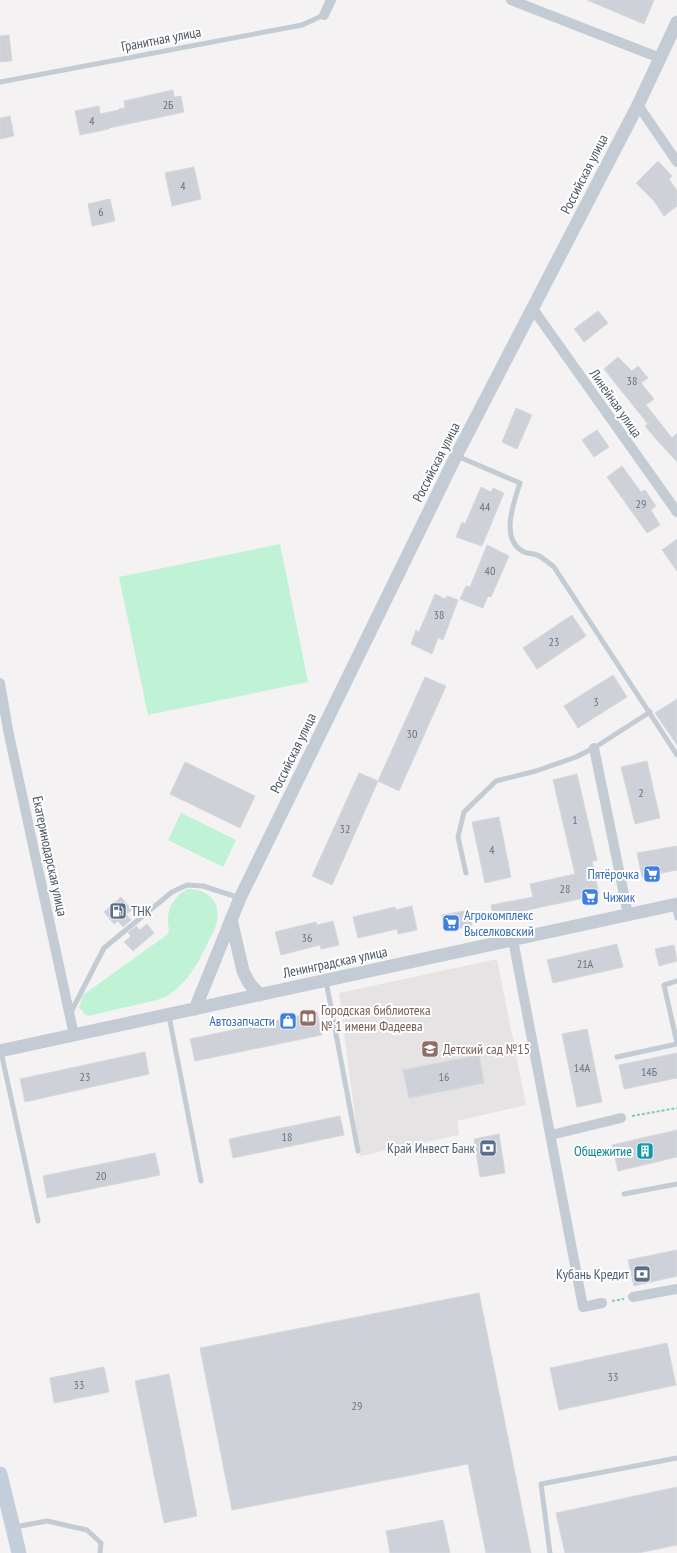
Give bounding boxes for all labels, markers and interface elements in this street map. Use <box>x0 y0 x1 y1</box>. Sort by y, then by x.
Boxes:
street label: Гранитная улица <box>120 22 202 56</box>
house number: 2Б <box>163 97 173 112</box>
house number: 4 <box>89 113 95 128</box>
street label: Российская улица <box>556 131 612 217</box>
house number: 4 <box>180 178 186 193</box>
house number: 6 <box>98 204 104 219</box>
street label: Линейная улица <box>585 364 646 441</box>
house number: 38 <box>627 373 637 388</box>
street label: Российская улица <box>408 419 464 505</box>
house number: 29 <box>636 496 646 511</box>
house number: 44 <box>480 499 491 514</box>
house number: 40 <box>485 563 495 578</box>
house number: 38 <box>434 607 444 622</box>
house number: 23 <box>549 634 559 649</box>
house number: 3 <box>593 694 599 709</box>
street label: Российская улица <box>266 710 320 796</box>
house number: 30 <box>407 726 417 741</box>
house number: 2 <box>638 785 644 800</box>
street label: Екатеринодарская улица <box>28 794 72 918</box>
house number: 1 <box>572 812 578 827</box>
house number: 32 <box>340 821 350 836</box>
house number: 4 <box>489 842 495 857</box>
supermarket icon: Пятёрочка <box>642 864 662 884</box>
place label: Пятёрочка <box>587 865 639 883</box>
house number: 28 <box>560 881 570 896</box>
supermarket icon: Чижик <box>580 887 600 907</box>
place label: Чижик <box>603 888 636 906</box>
fuel station icon: ТНК <box>108 901 128 921</box>
place label: ТНК <box>131 902 152 920</box>
place label: Агрокомплекс Выселковский <box>464 906 534 940</box>
supermarket icon: Агрокомплекс Выселковский <box>441 913 461 933</box>
house number: 36 <box>302 930 312 945</box>
street label: Ленинградская улица <box>280 942 389 982</box>
house number: 21А <box>577 956 594 971</box>
place label: Городская библиотека № 1 имени Фадеева <box>321 1001 431 1035</box>
library icon: Городская библиотека № 1 имени Фадеева <box>298 1008 318 1028</box>
shop icon: Автозапчасти <box>278 1011 298 1031</box>
place label: Автозапчасти <box>209 1012 275 1030</box>
school or university icon: Детский сад №15 <box>420 1039 440 1059</box>
place label: Детский сад №15 <box>443 1040 530 1058</box>
house number: 14А <box>574 1060 591 1075</box>
house number: 14Б <box>641 1064 657 1079</box>
house number: 23 <box>80 1069 90 1084</box>
house number: 16 <box>439 1069 449 1084</box>
house number: 18 <box>282 1129 292 1144</box>
bank icon: Край Инвест Банк <box>478 1138 498 1158</box>
place label: Край Инвест Банк <box>387 1139 476 1157</box>
building icon: Общежитие <box>635 1141 655 1161</box>
place label: Общежитие <box>574 1142 632 1160</box>
house number: 20 <box>96 1168 106 1183</box>
bank icon: Кубань Кредит <box>632 1264 652 1284</box>
place label: Кубань Кредит <box>556 1265 630 1283</box>
house number: 33 <box>608 1369 618 1384</box>
house number: 33 <box>74 1377 84 1392</box>
house number: 29 <box>352 1398 362 1413</box>

